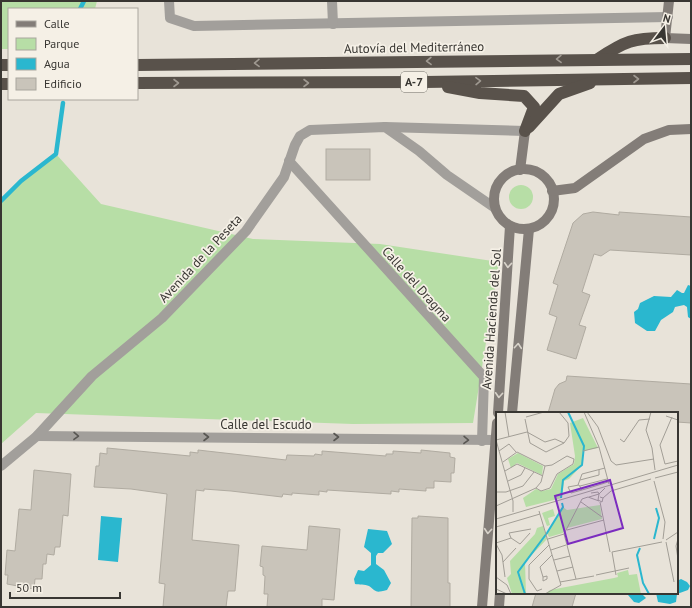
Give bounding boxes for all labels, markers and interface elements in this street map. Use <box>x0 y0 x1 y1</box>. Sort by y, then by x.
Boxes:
legend <box>8 8 138 100</box>
north arrow <box>644 8 684 48</box>
text: N <box>661 11 672 26</box>
text: Calle <box>44 16 70 31</box>
text: Parque <box>44 36 79 51</box>
street label: Autovía del Mediterráneo <box>344 38 484 57</box>
one-way arrow <box>556 55 562 63</box>
text: Agua <box>44 56 70 71</box>
one-way arrow <box>426 57 432 65</box>
one-way arrow <box>254 59 260 67</box>
road number: A-7 <box>401 72 427 92</box>
one-way arrow <box>633 75 639 83</box>
text: Edificio <box>44 76 82 91</box>
one-way arrow <box>475 77 481 85</box>
one-way arrow <box>173 79 179 87</box>
one-way arrow <box>303 79 309 87</box>
street label: Avenida de la Peseta <box>155 211 246 306</box>
street label: Calle del Dragma <box>378 243 455 326</box>
street label: Avenida Hacienda del Sol <box>478 248 505 390</box>
one-way arrow <box>503 262 512 268</box>
one-way arrow <box>513 343 522 349</box>
one-way arrow <box>495 392 504 398</box>
inset map <box>496 412 678 594</box>
street label: Calle del Escudo <box>220 416 312 433</box>
one-way arrow <box>73 432 79 440</box>
one-way arrow <box>203 433 209 441</box>
one-way arrow <box>333 433 339 441</box>
one-way arrow <box>463 436 469 444</box>
one-way arrow <box>484 528 493 534</box>
scale bar <box>10 574 120 600</box>
text: 50 m <box>16 580 42 595</box>

